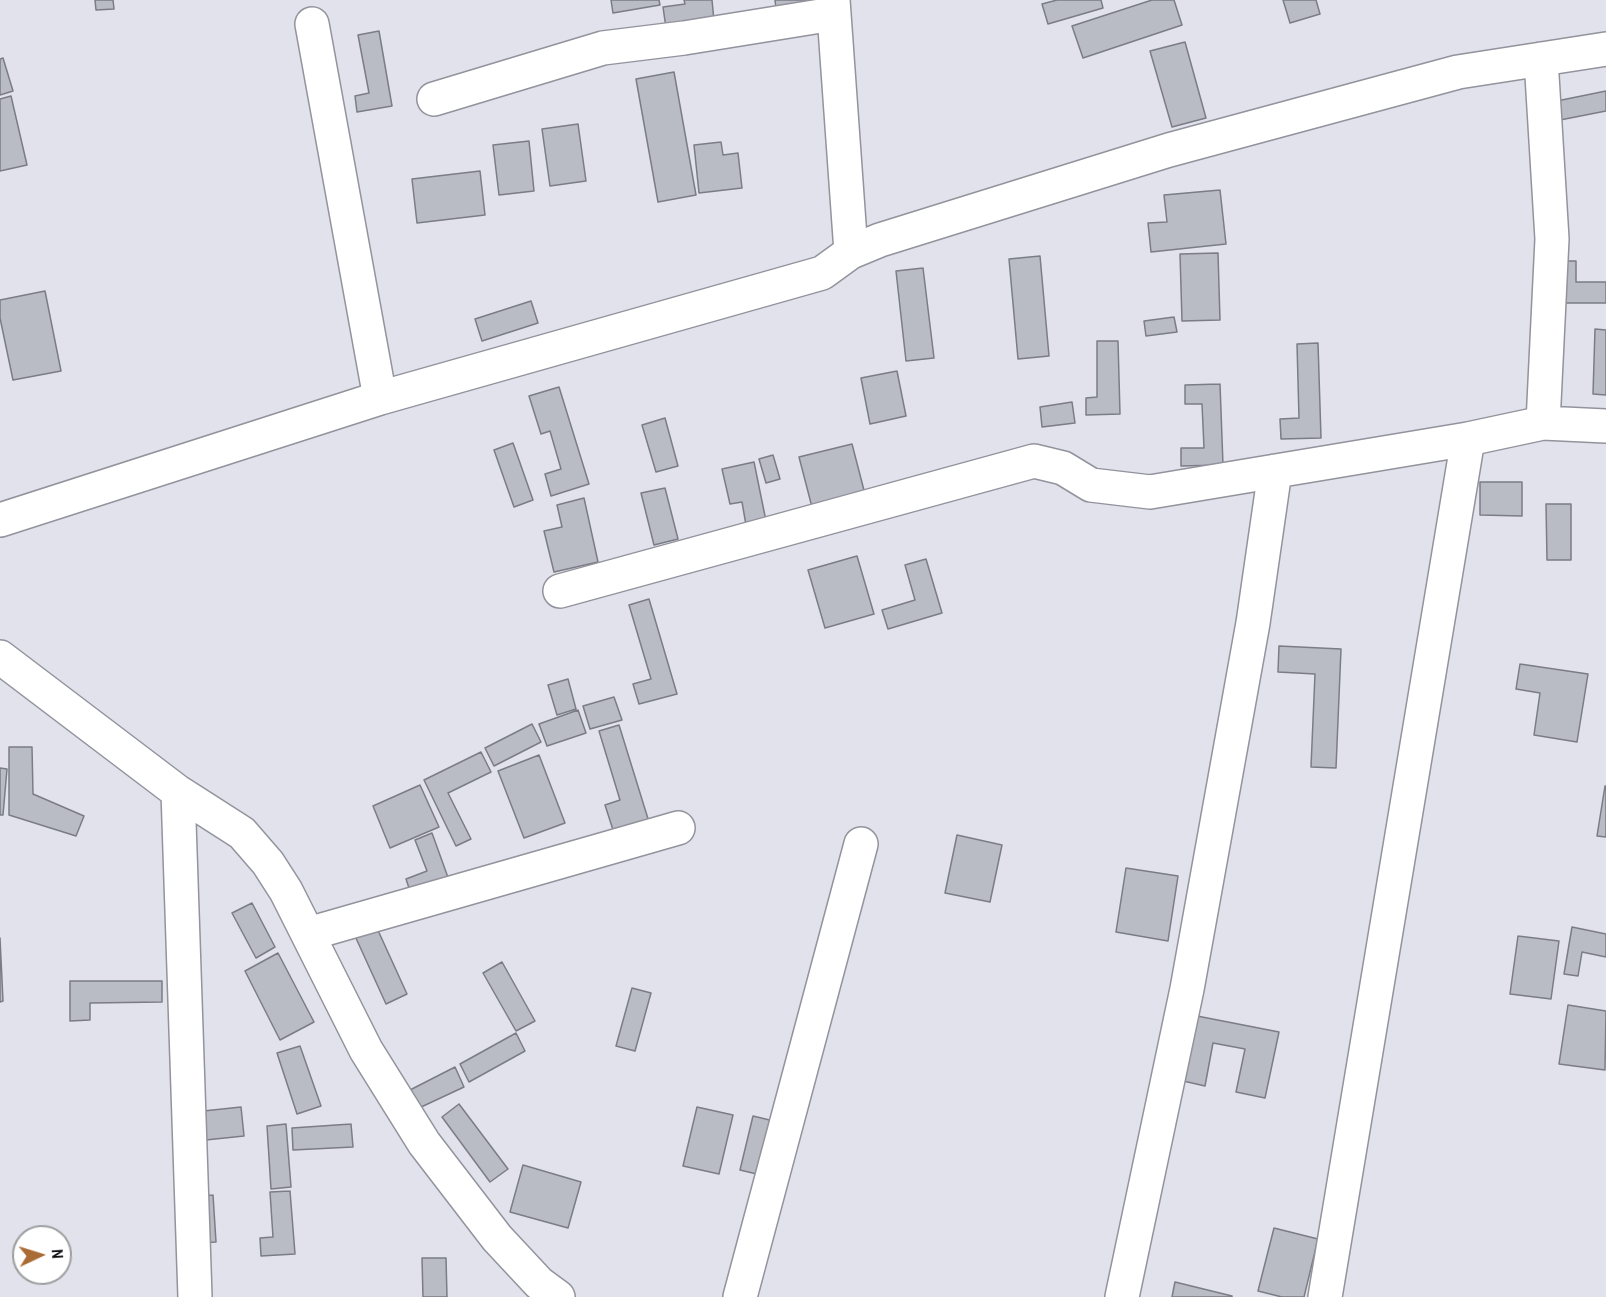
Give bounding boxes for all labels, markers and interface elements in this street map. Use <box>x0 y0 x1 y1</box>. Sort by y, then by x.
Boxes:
north arrow <box>12 1225 72 1285</box>
text: N <box>47 1248 69 1259</box>

